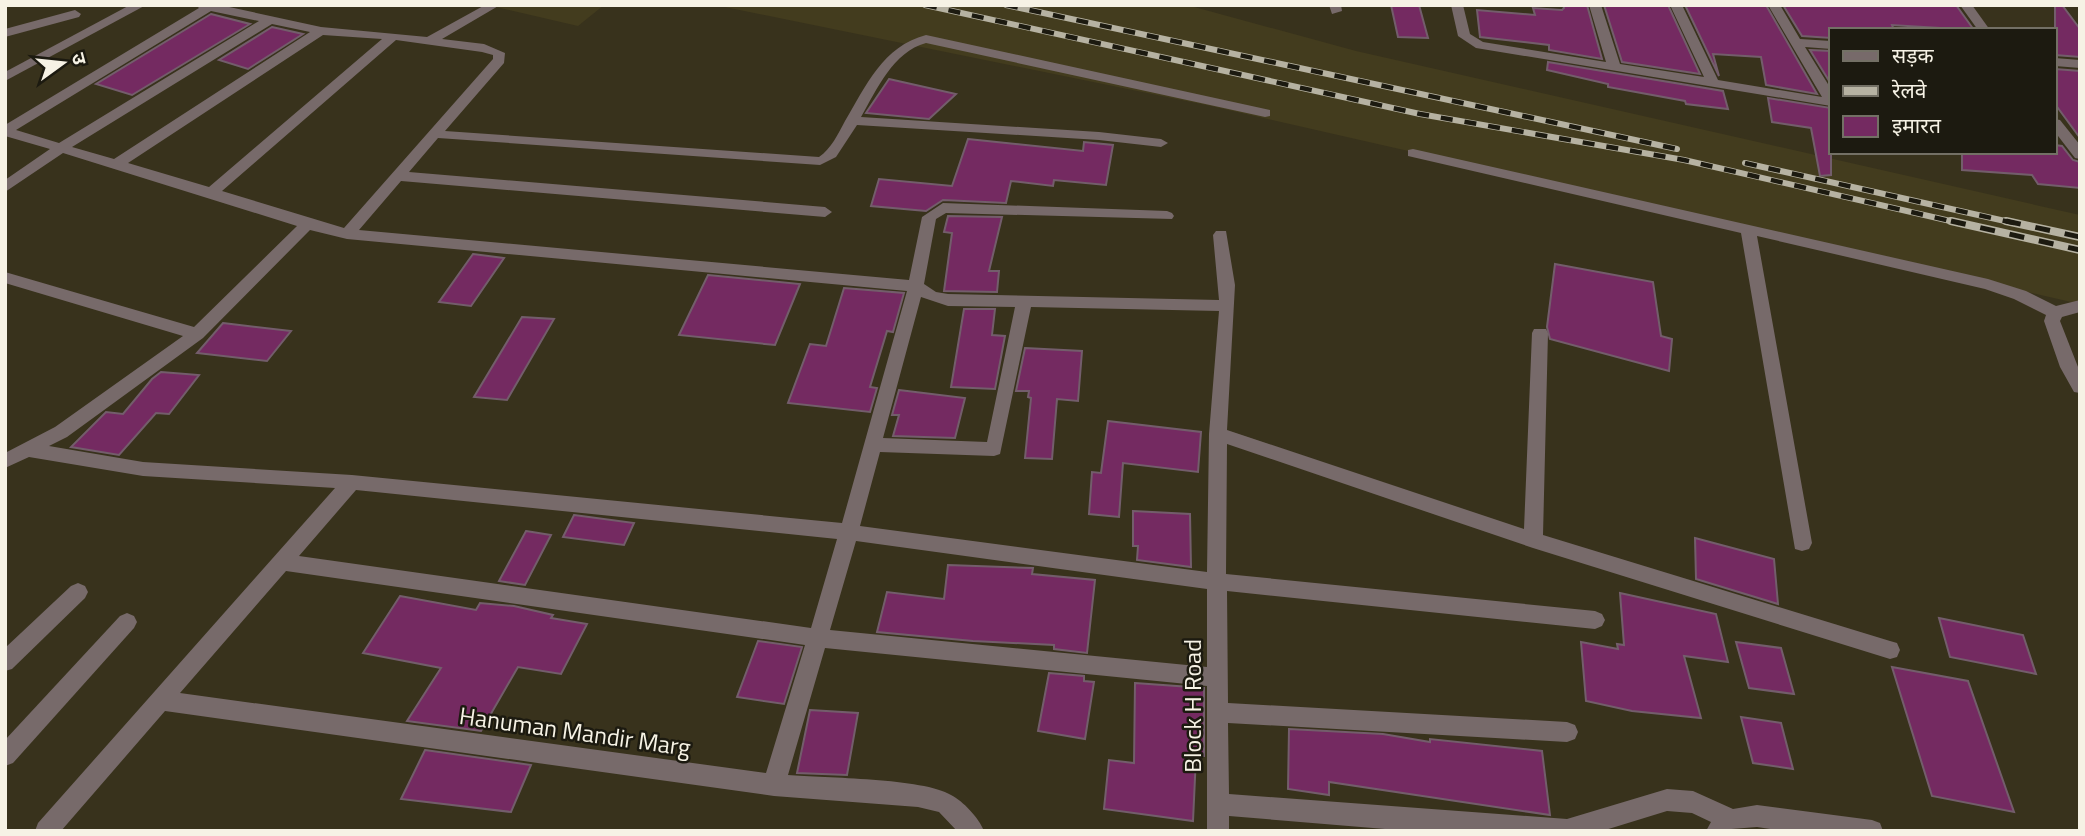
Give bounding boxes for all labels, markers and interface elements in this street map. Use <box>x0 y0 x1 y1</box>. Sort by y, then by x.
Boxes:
north arrow <box>28 28 98 98</box>
legend <box>1829 28 2057 154</box>
text: सड़क <box>1892 39 1934 71</box>
text: उ <box>64 49 96 68</box>
text: रेलवे <box>1891 74 1927 106</box>
text: इमारत <box>1892 109 1942 141</box>
street label: Block H Road <box>1174 639 1210 773</box>
street label: Hanuman Mandir Marg <box>457 697 693 765</box>

